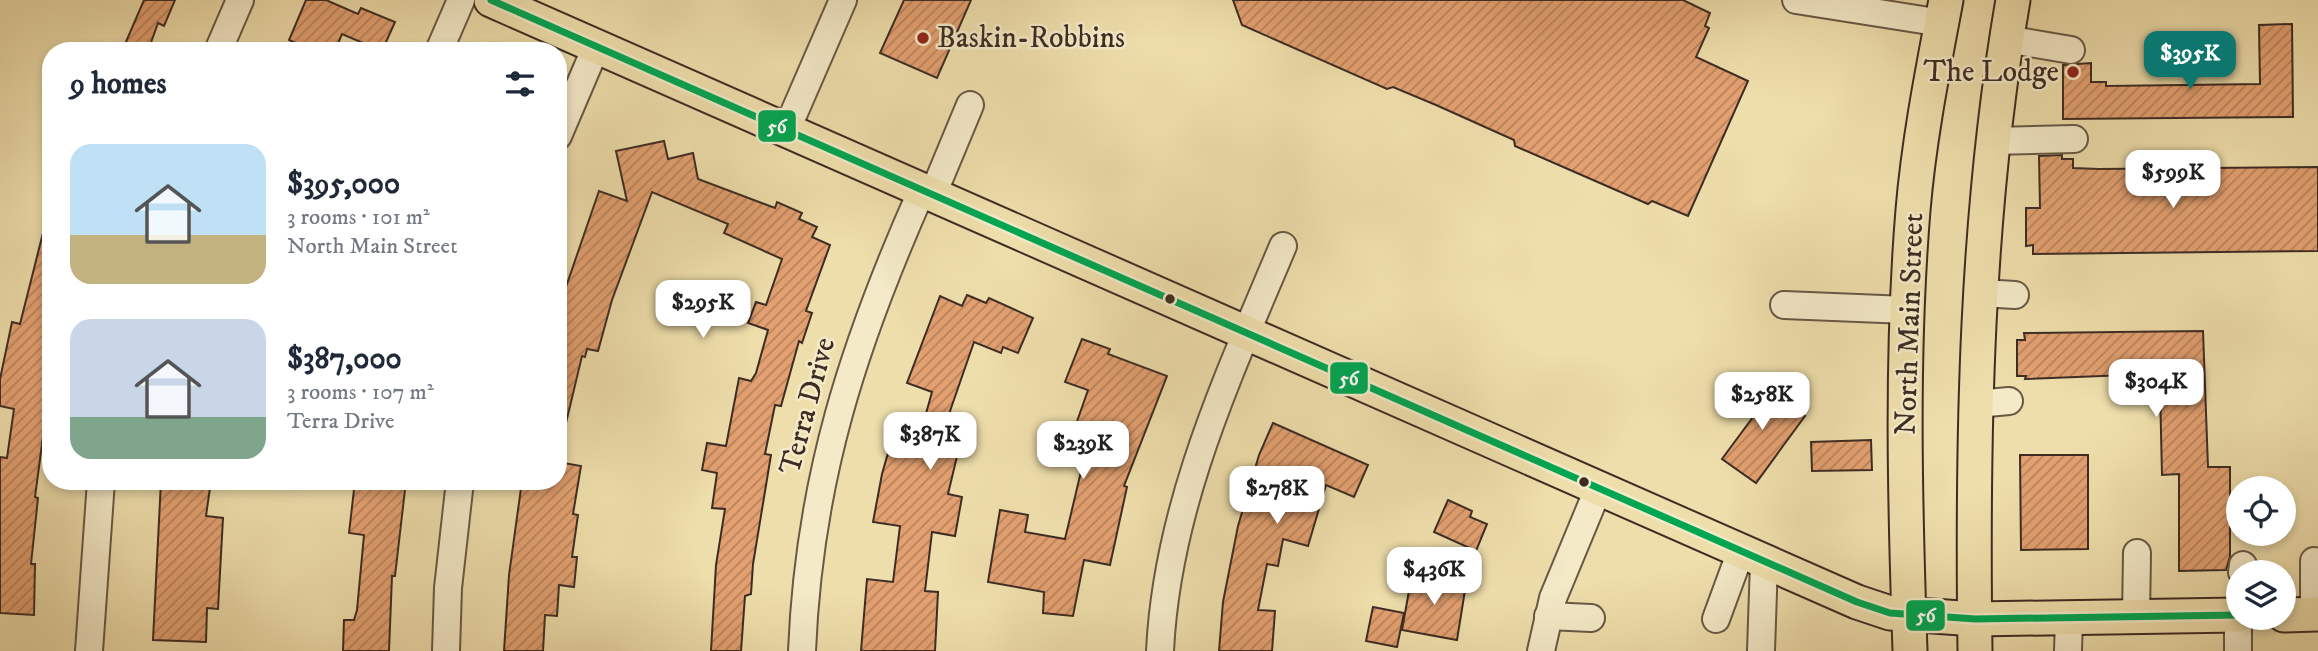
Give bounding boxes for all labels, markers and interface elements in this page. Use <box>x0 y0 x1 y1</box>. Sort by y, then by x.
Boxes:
place label: Baskin-Robbins <box>937 20 1125 57</box>
marker: Baskin-Robbins <box>915 30 931 46</box>
pin: $395K <box>2141 32 2239 91</box>
text: $395K <box>2160 39 2220 68</box>
place label: The Lodge <box>1924 54 2059 91</box>
marker: The Lodge <box>2065 64 2081 80</box>
icon: filters <box>501 65 539 103</box>
text: 9 homes <box>70 66 167 103</box>
line badge: 56 <box>757 109 797 143</box>
text: 56 <box>766 116 788 139</box>
pin: $599K <box>2124 150 2222 210</box>
text: $599K <box>2141 158 2205 187</box>
text: $395,000 <box>287 166 400 203</box>
icon: home <box>126 172 210 256</box>
text: 3 rooms · 101 m² <box>287 203 430 232</box>
street label: North Main Street <box>1888 212 1932 436</box>
text: North Main Street <box>287 232 458 261</box>
pin: $295K <box>654 280 752 340</box>
text: $295K <box>672 288 734 317</box>
unlabelled marker <box>1163 292 1177 306</box>
street label: Terra Drive <box>772 333 844 479</box>
text: $387,000 <box>287 341 402 378</box>
icon: home <box>126 347 210 431</box>
pin: $304K <box>2107 360 2205 419</box>
line badge: 56 <box>1329 361 1369 395</box>
text: $304K <box>2125 367 2187 396</box>
text: 56 <box>1338 368 1360 391</box>
pin: $258K <box>1713 372 1811 432</box>
text: 3 rooms · 107 m² <box>287 378 434 407</box>
text: $258K <box>1731 380 1793 409</box>
text: Terra Drive <box>287 407 395 436</box>
pin: $387K <box>881 412 979 472</box>
text: $387K <box>900 420 960 449</box>
pin: $239K <box>1034 421 1132 481</box>
text: $239K <box>1053 429 1113 458</box>
pin: $278K <box>1228 466 1326 526</box>
text: $278K <box>1245 474 1309 503</box>
unlabelled marker <box>1577 475 1591 489</box>
map controls <box>2226 476 2296 630</box>
button: locate <box>2226 476 2296 546</box>
pin: $436K <box>1385 548 1483 607</box>
text: $436K <box>1403 555 1465 584</box>
button: layers <box>2226 560 2296 630</box>
line badge: 56 <box>1905 599 1946 632</box>
text: 56 <box>1915 605 1937 628</box>

